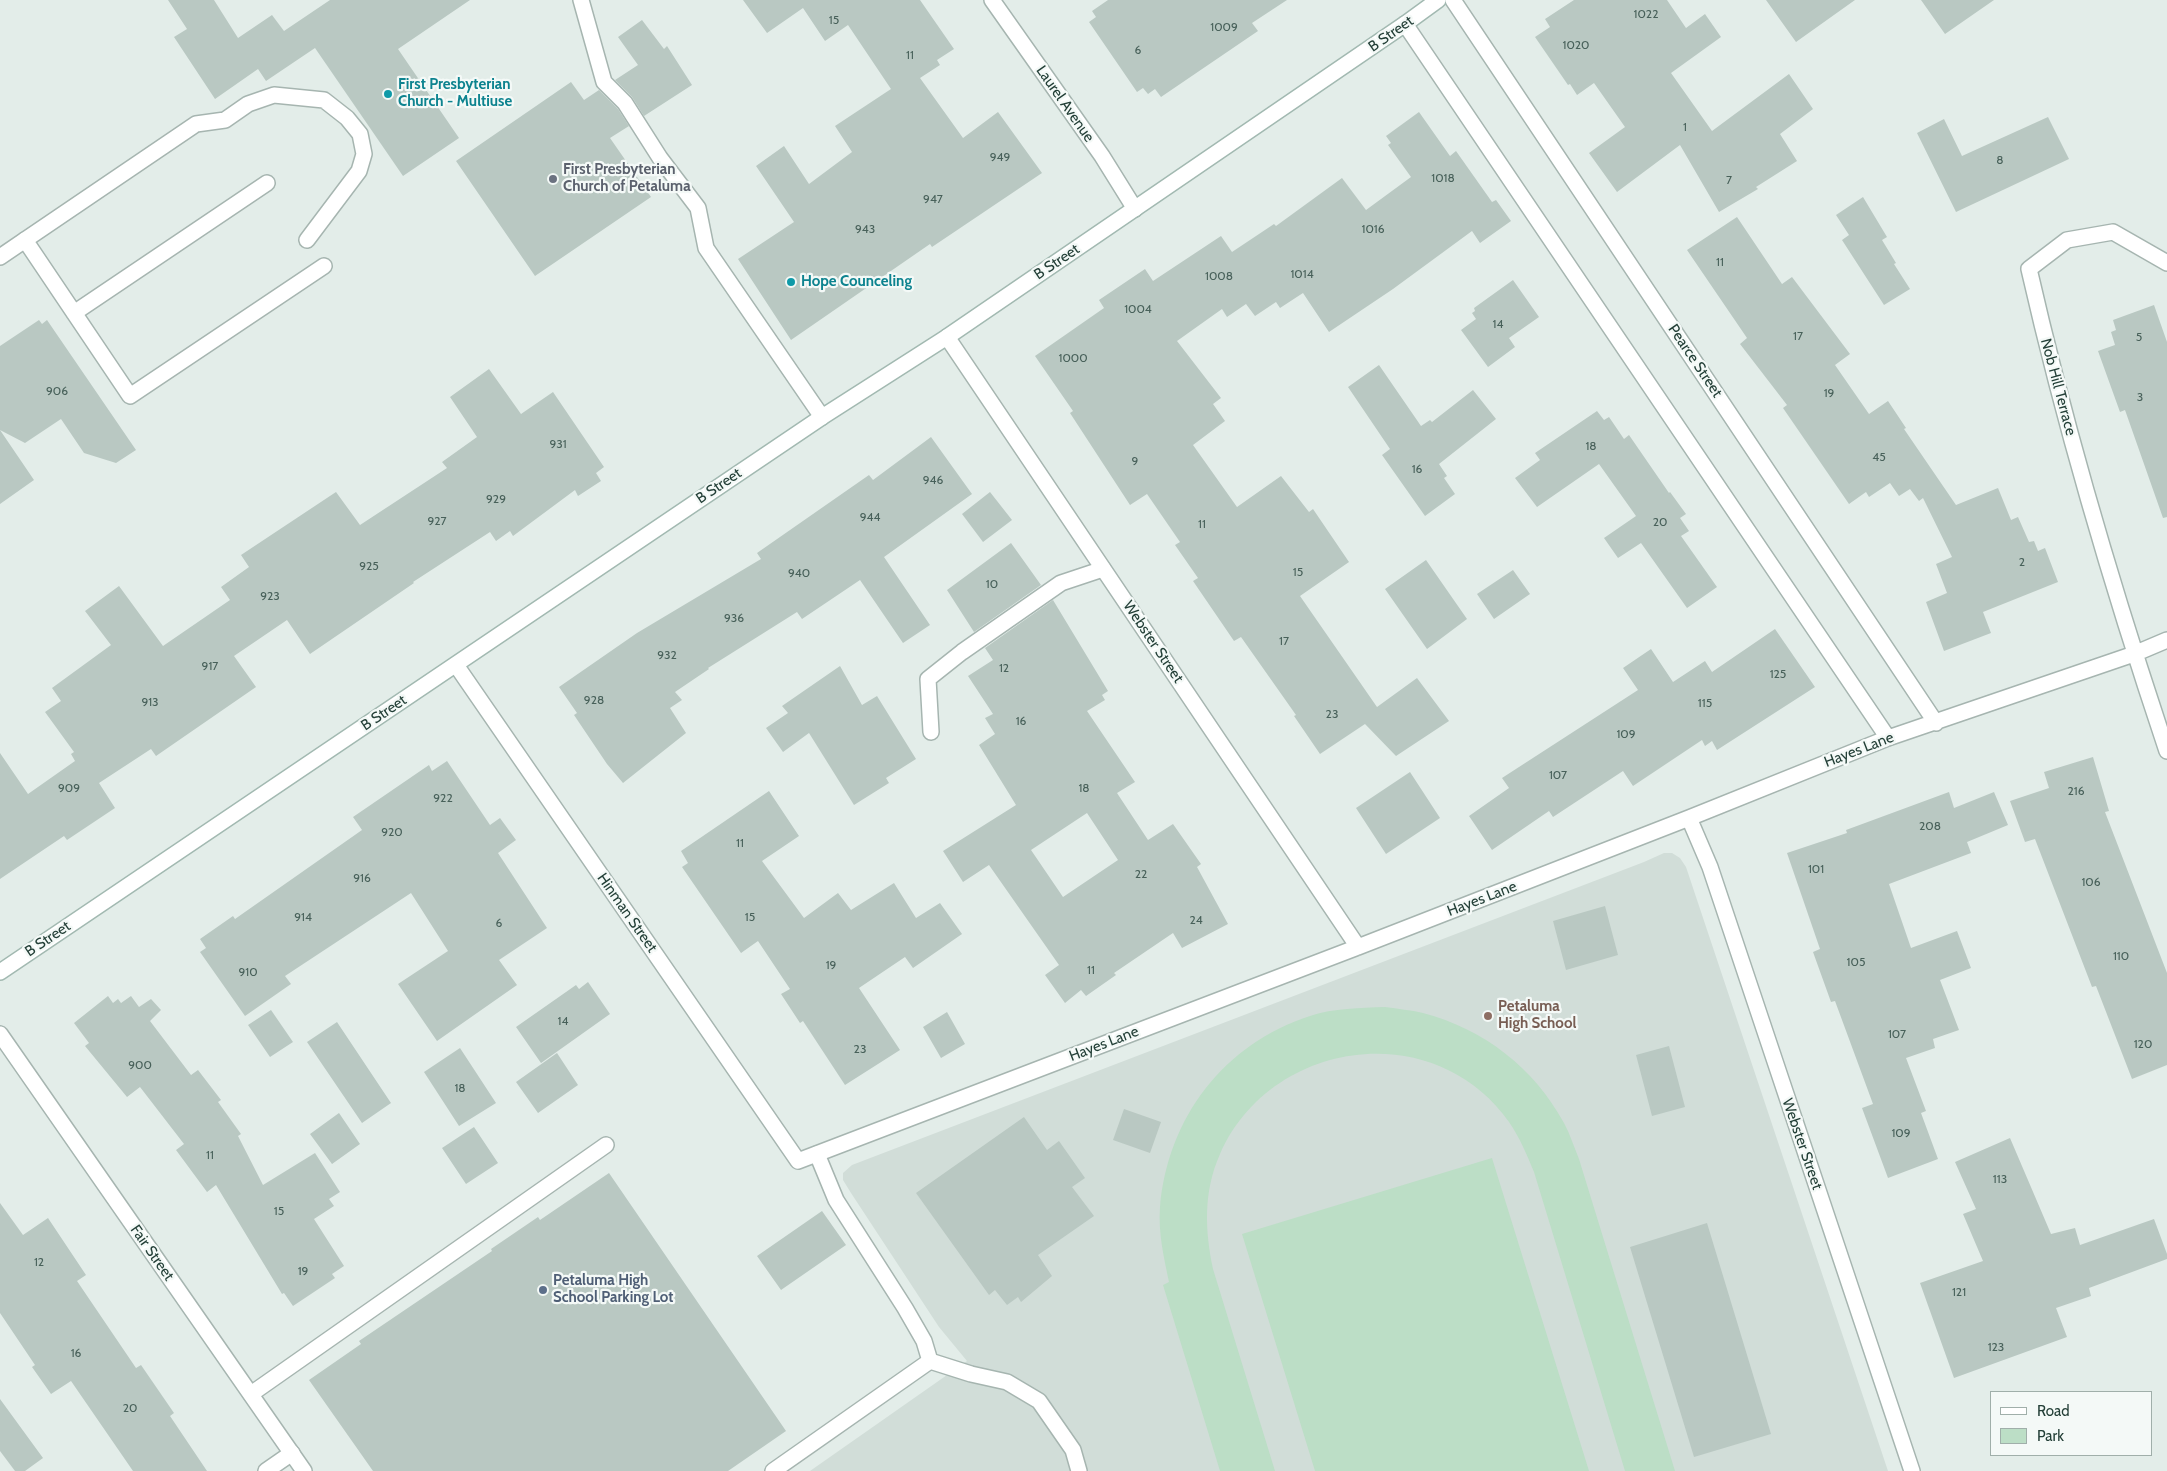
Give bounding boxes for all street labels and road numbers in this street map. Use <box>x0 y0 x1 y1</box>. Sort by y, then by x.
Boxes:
street label: B Street <box>1365 12 1417 56</box>
street label: Laurel Avenue <box>1032 62 1098 146</box>
street label: B Street <box>1031 240 1083 284</box>
street label: Pearce Street <box>1664 321 1726 401</box>
street label: Nob Hill Terrace <box>2036 336 2080 438</box>
street label: B Street <box>693 464 745 508</box>
street label: Webster Street <box>1119 598 1187 686</box>
street label: B Street <box>358 691 410 735</box>
street label: Hayes Lane <box>1822 729 1896 771</box>
street label: Hinman Street <box>593 870 661 956</box>
street label: Hayes Lane <box>1445 878 1519 920</box>
street label: B Street <box>22 917 74 961</box>
street label: Hayes Lane <box>1067 1023 1141 1065</box>
street label: Webster Street <box>1778 1096 1826 1192</box>
street label: Fair Street <box>126 1222 178 1284</box>

